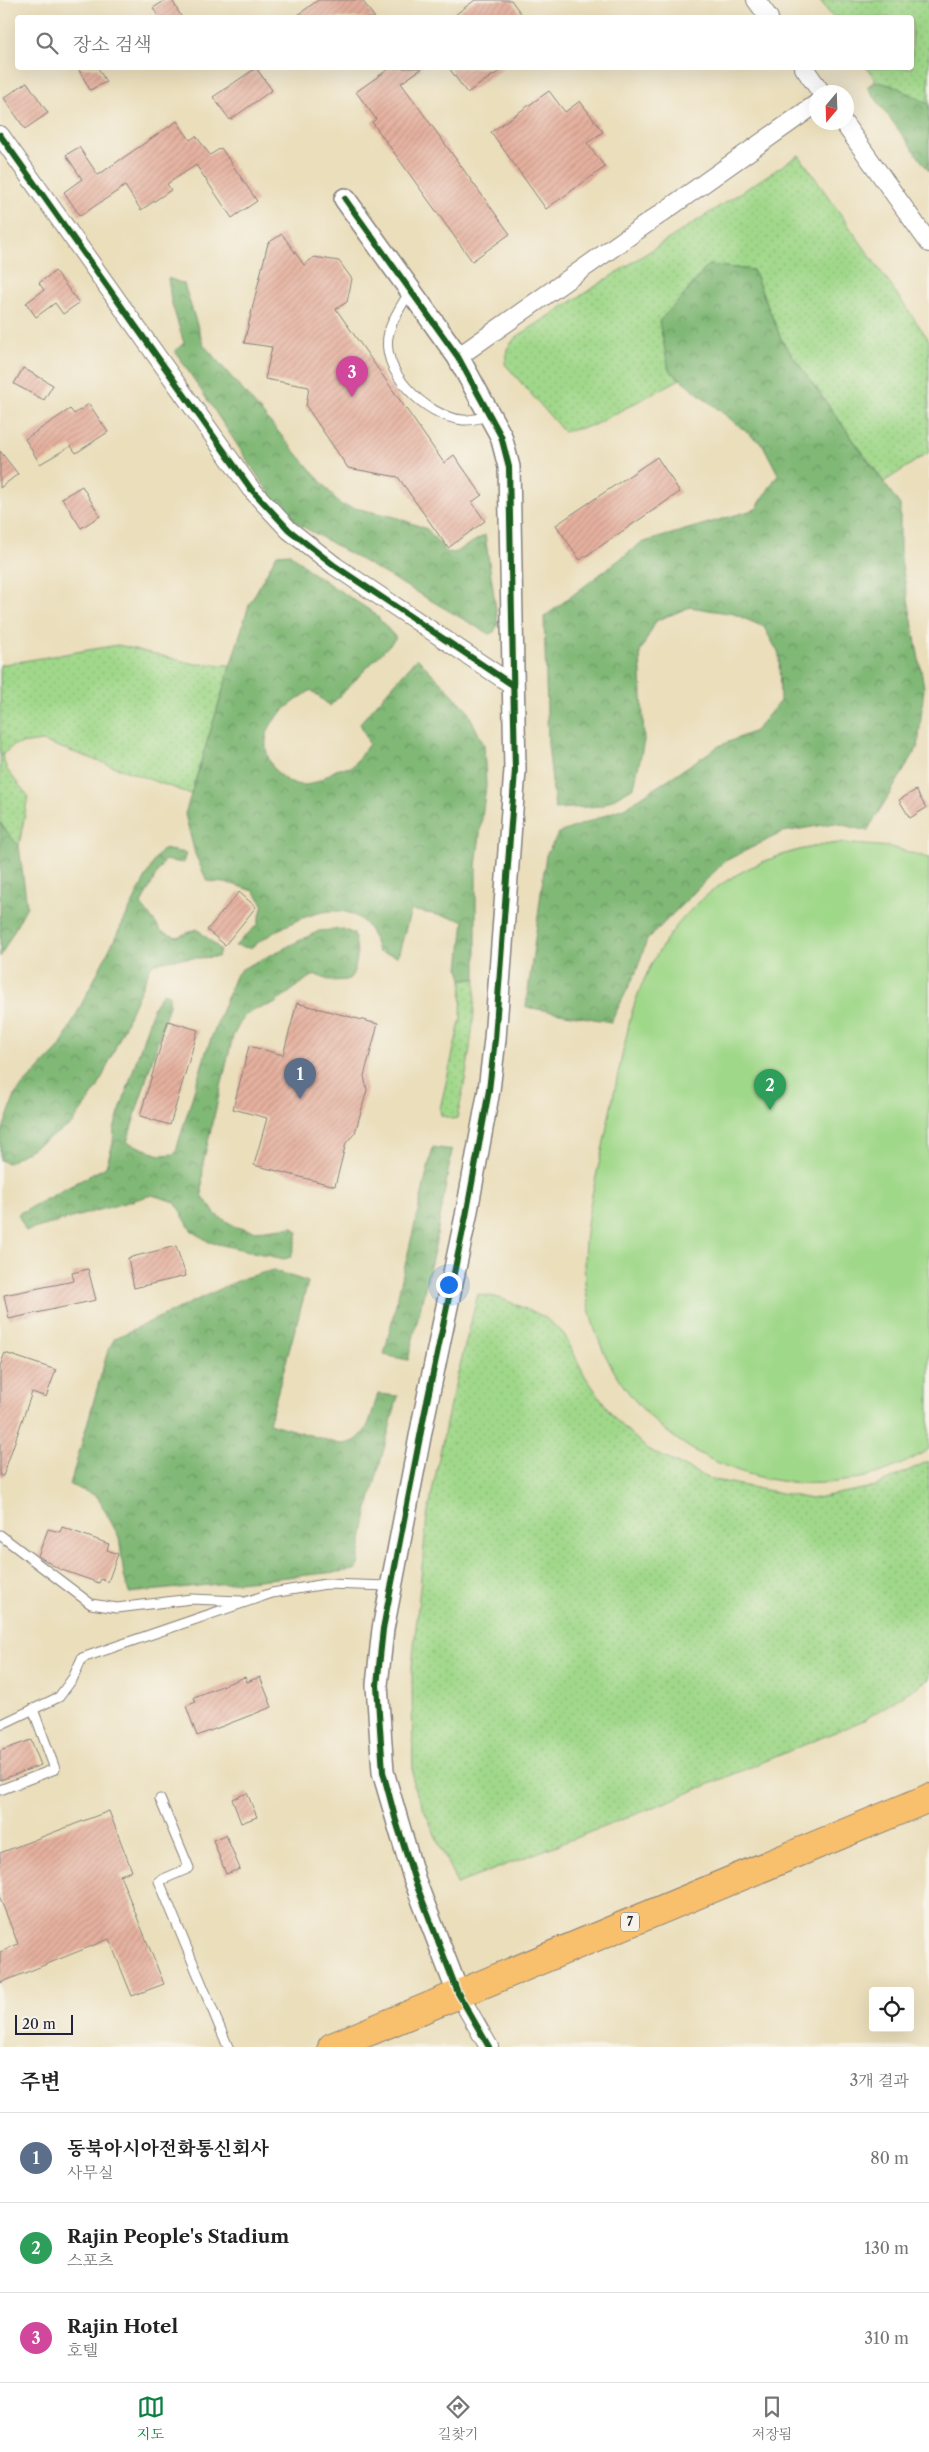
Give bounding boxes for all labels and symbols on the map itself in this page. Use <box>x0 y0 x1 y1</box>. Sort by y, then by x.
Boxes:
north arrow <box>809 85 854 130</box>
pin: 3 <box>336 356 368 397</box>
pin: 1 <box>284 1058 316 1099</box>
pin: 2 <box>754 1069 786 1110</box>
your location <box>436 1272 462 1298</box>
road number: 7 <box>621 1912 639 1931</box>
scale bar <box>15 2012 72 2035</box>

